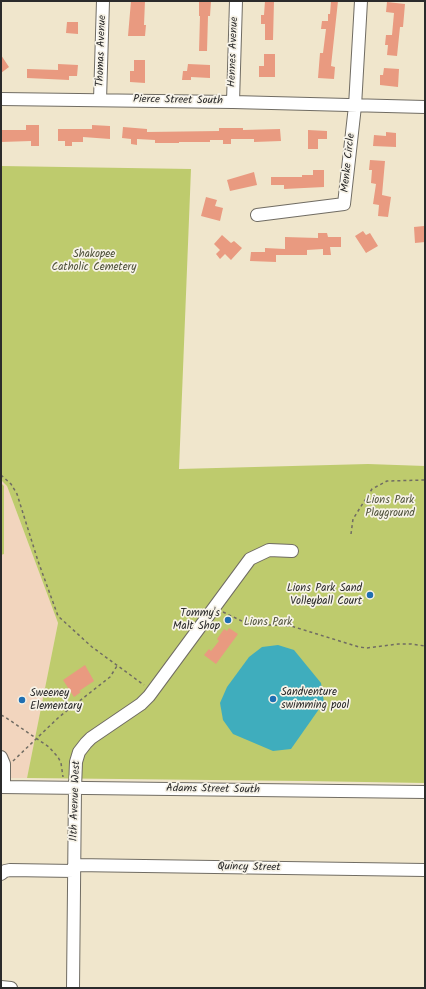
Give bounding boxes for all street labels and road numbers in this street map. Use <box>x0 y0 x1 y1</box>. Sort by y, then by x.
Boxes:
street label: Thomas Avenue <box>94 15 110 87</box>
street label: Hennes Avenue <box>226 17 242 87</box>
street label: Pierce Street South <box>133 94 223 108</box>
street label: Menke Circle <box>339 133 359 193</box>
street label: 11th Avenue West <box>68 760 84 842</box>
street label: Adams Street South <box>166 783 260 797</box>
street label: Quincy Street <box>217 861 281 875</box>

